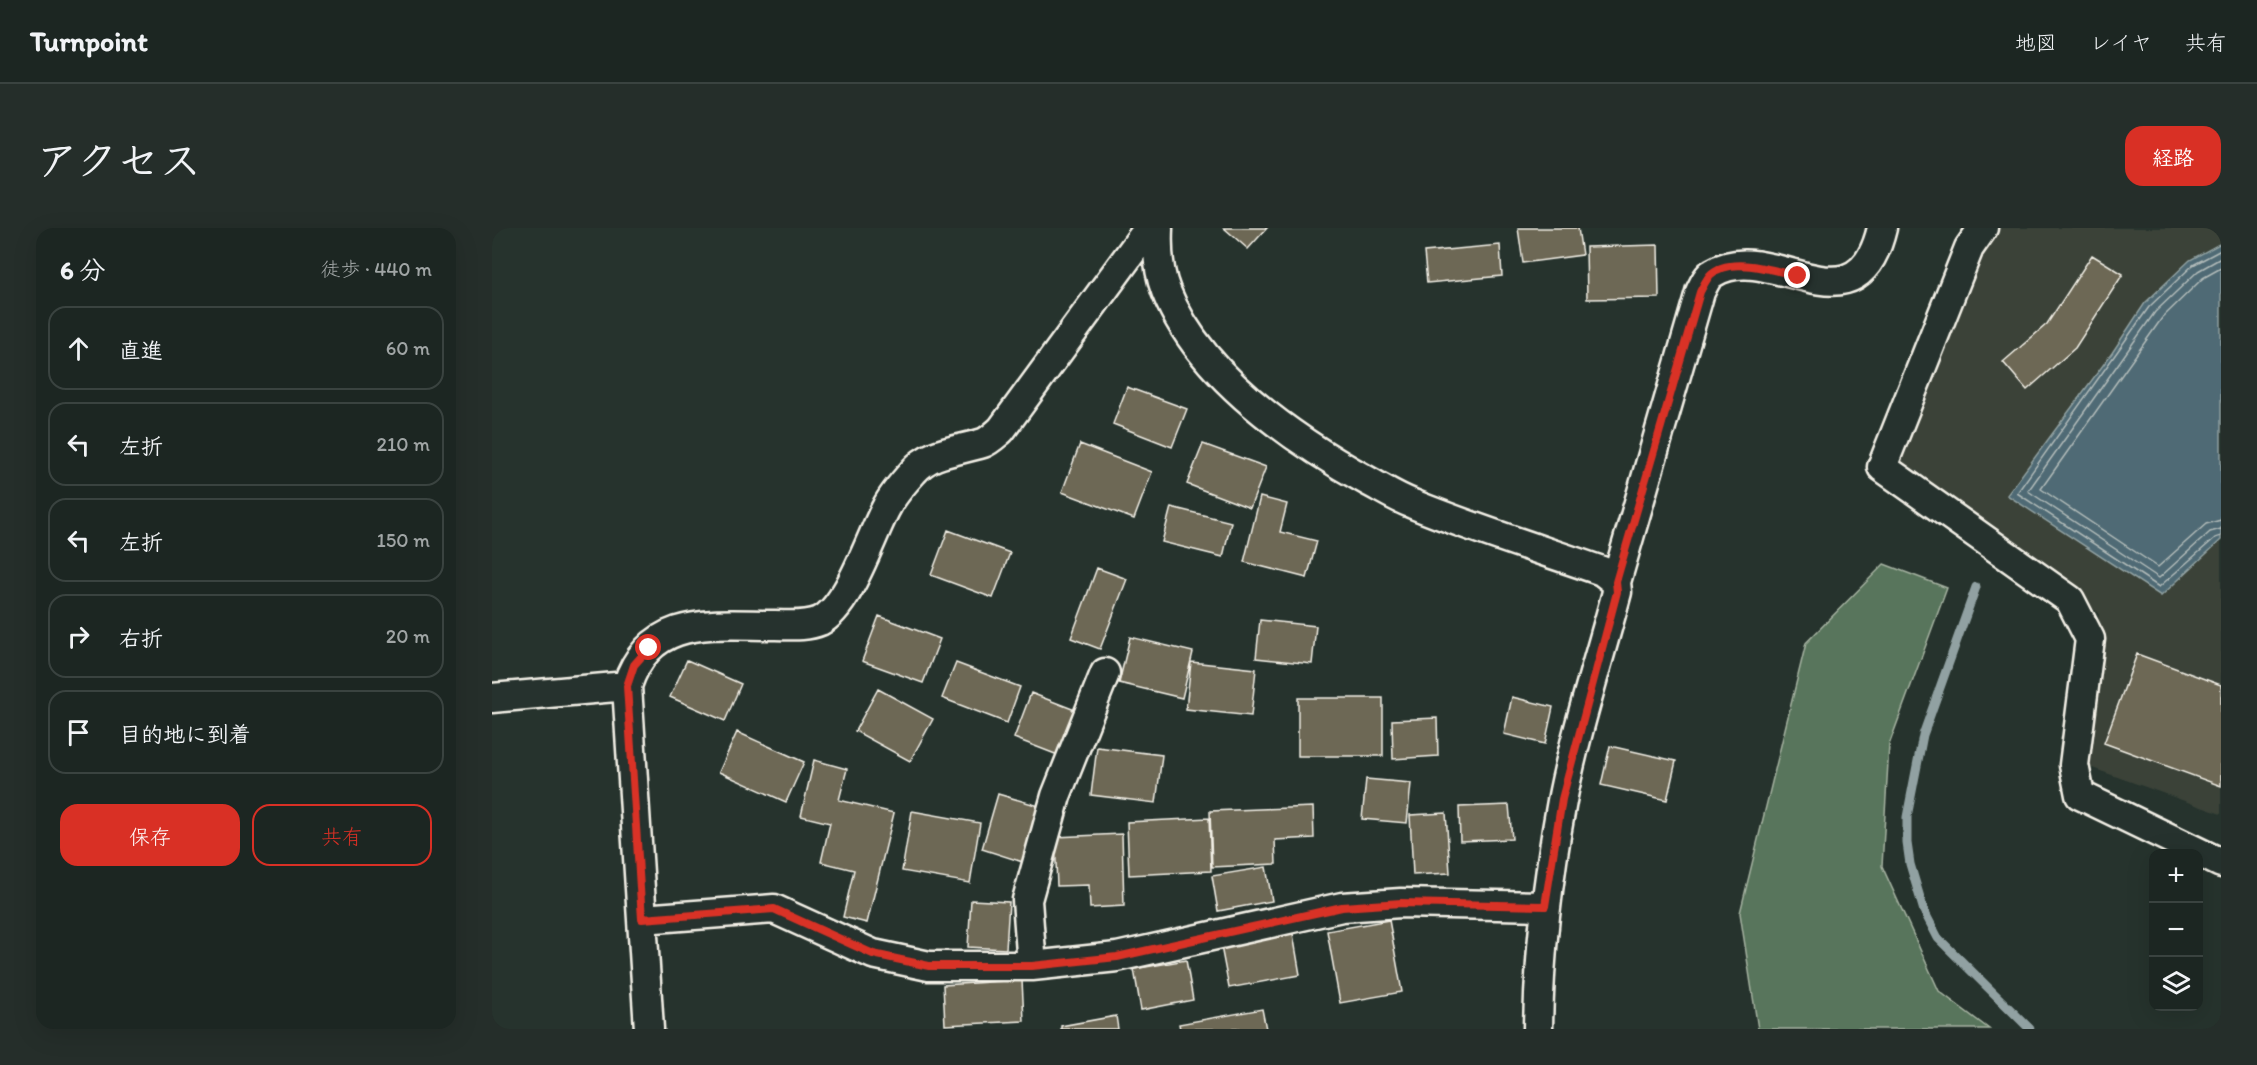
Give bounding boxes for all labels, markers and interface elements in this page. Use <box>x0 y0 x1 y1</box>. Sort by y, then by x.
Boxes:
text: Turnpoint <box>30 24 148 58</box>
text: 地図 <box>2015 30 2057 55</box>
text: レイヤ <box>2090 30 2152 55</box>
text: 共有 <box>2185 30 2227 55</box>
button: 経路 <box>2125 126 2221 186</box>
text: アクセス <box>36 135 201 186</box>
text: 6 分 <box>60 254 106 286</box>
text: 徒歩 · 440 m <box>321 257 432 281</box>
route end <box>1784 262 1810 288</box>
icon: ahead <box>62 332 95 365</box>
text: 60 m <box>386 336 430 360</box>
text: 直進 <box>119 337 163 364</box>
icon: left <box>62 428 95 461</box>
text: 210 m <box>377 432 430 456</box>
text: 左折 <box>119 433 163 460</box>
icon: left <box>62 524 95 557</box>
text: 150 m <box>377 528 430 552</box>
text: 左折 <box>119 529 163 556</box>
icon: right <box>62 620 95 653</box>
text: 20 m <box>386 624 430 648</box>
text: 右折 <box>119 625 163 652</box>
route start <box>635 634 661 660</box>
icon: arrive <box>62 716 95 749</box>
text: 目的地に到着 <box>119 721 251 748</box>
button: 保存 <box>60 804 240 866</box>
button: 共有 <box>252 804 432 866</box>
map controls <box>2149 849 2203 1011</box>
button: + <box>2149 849 2203 903</box>
button: − <box>2149 903 2203 957</box>
button: layers <box>2149 957 2203 1011</box>

